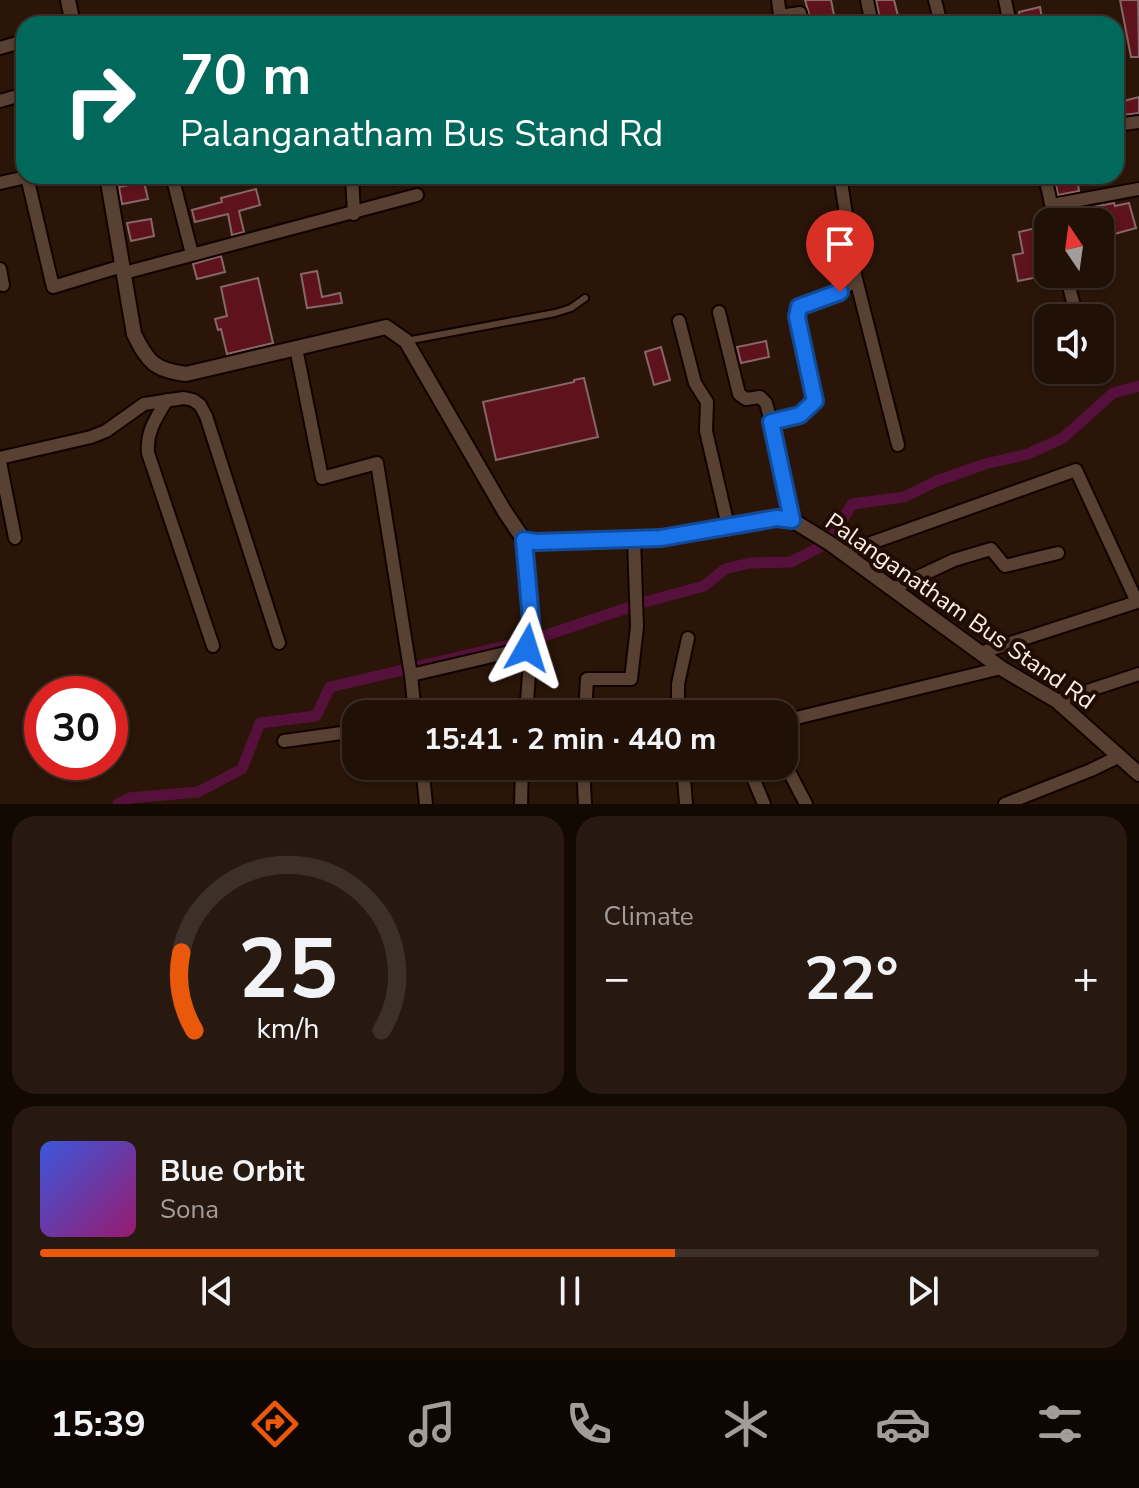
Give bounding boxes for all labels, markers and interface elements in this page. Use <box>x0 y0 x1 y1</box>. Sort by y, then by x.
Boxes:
text: 70 m <box>180 37 311 114</box>
icon: right <box>48 48 152 152</box>
text: Palanganatham Bus Stand Rd <box>180 110 663 159</box>
north arrow <box>1034 208 1114 288</box>
map controls <box>1034 208 1114 384</box>
pin <box>806 210 874 292</box>
icon: arrive <box>818 222 862 266</box>
button: sound <box>1034 304 1114 384</box>
street label: Palanganatham Bus Stand Rd <box>819 505 1101 717</box>
position arrow <box>485 606 569 690</box>
speed limit sign: 30 <box>24 676 128 780</box>
text: 15:41 · 2 min · 440 m <box>424 719 716 760</box>
text: Climate <box>604 899 694 934</box>
text: 25 <box>238 913 338 1026</box>
text: 22° <box>804 938 899 1020</box>
text: − <box>604 949 630 1009</box>
text: + <box>1073 949 1099 1009</box>
text: km/h <box>256 1009 319 1048</box>
text: Blue Orbit <box>160 1151 304 1192</box>
text: Sona <box>160 1192 219 1227</box>
icon: previous <box>195 1269 239 1313</box>
icon: pause <box>548 1269 592 1313</box>
icon: next <box>901 1269 945 1313</box>
icon: directions <box>247 1396 303 1452</box>
icon: music <box>404 1396 460 1452</box>
icon: phone <box>561 1396 617 1452</box>
icon: climate <box>718 1396 774 1452</box>
icon: car <box>875 1396 931 1452</box>
icon: filters <box>1032 1396 1088 1452</box>
text: 15:39 <box>51 1400 146 1449</box>

